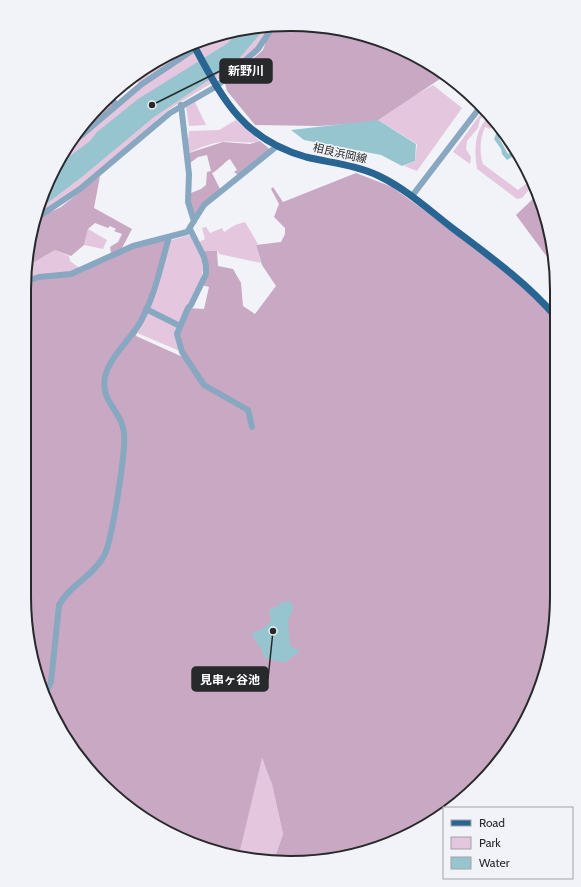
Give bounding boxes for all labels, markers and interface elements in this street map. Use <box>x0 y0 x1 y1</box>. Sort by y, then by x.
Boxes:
callout: 新野川 <box>220 59 272 83</box>
text: 新野川 <box>228 63 264 78</box>
street label: 相良浜岡線 <box>312 140 368 166</box>
callout: 見串ヶ谷池 <box>192 667 268 691</box>
text: 見串ヶ谷池 <box>200 672 260 687</box>
legend <box>443 807 573 879</box>
text: Road <box>479 815 505 830</box>
text: Park <box>479 835 501 850</box>
text: Water <box>479 855 510 870</box>

